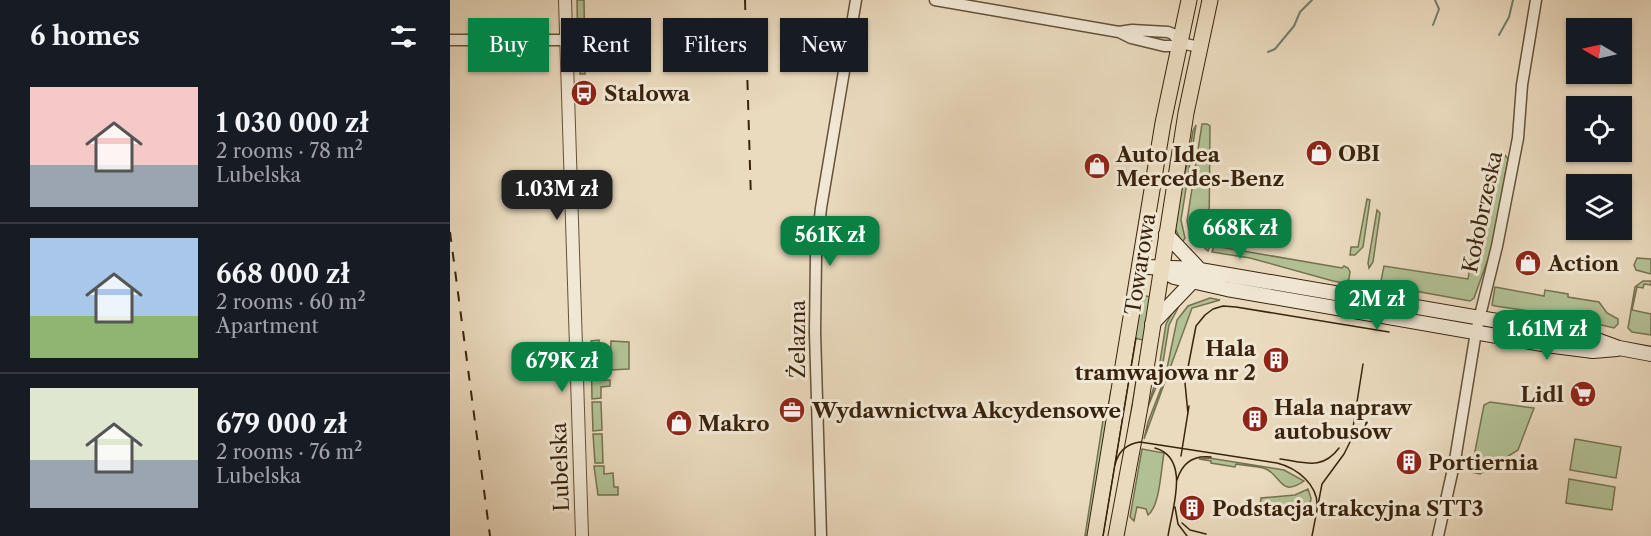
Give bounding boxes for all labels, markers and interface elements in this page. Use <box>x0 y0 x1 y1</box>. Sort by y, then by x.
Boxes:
chip: Buy <box>468 18 549 72</box>
chip: Rent <box>561 18 651 72</box>
chip: Filters <box>663 18 768 72</box>
chip: New <box>780 18 868 72</box>
north arrow <box>1566 18 1632 84</box>
map controls <box>1566 18 1632 240</box>
text: 6 homes <box>30 20 140 52</box>
icon: filters <box>387 20 420 53</box>
bus stop icon: Stalowa <box>569 78 599 108</box>
place label: Stalowa <box>604 81 691 106</box>
button: locate <box>1566 96 1632 162</box>
text: 1 030 000 zł <box>216 107 369 139</box>
icon: home <box>78 111 150 183</box>
shop icon: OBI <box>1304 138 1334 168</box>
text: 2 rooms · 78 m² <box>216 139 363 163</box>
place label: OBI <box>1338 141 1380 166</box>
place label: Auto Idea Mercedes-Benz <box>1115 142 1284 191</box>
street label: Kołobrzeska <box>1457 148 1507 275</box>
shop icon: Auto Idea Mercedes-Benz <box>1082 151 1112 181</box>
text: Lubelska <box>216 163 301 187</box>
pin: 1.03M zł <box>495 170 619 221</box>
button: layers <box>1566 174 1632 240</box>
text: 1.03M zł <box>515 177 599 201</box>
pin: 668K zł <box>1185 209 1295 260</box>
street label: Towarowa <box>1120 210 1161 317</box>
pin: 561K zł <box>775 216 885 267</box>
text: 668K zł <box>1202 216 1278 240</box>
text: 561K zł <box>795 223 865 247</box>
shop icon: Action <box>1513 248 1543 278</box>
place label: Action <box>1547 251 1620 276</box>
text: 668 000 zł <box>216 258 350 290</box>
icon: home <box>78 262 150 334</box>
pin: 2M zł <box>1335 280 1419 331</box>
text: 2M zł <box>1349 287 1405 311</box>
text: 2 rooms · 60 m² <box>216 290 366 314</box>
street label: Żelazna <box>785 299 810 378</box>
pin: 1.61M zł <box>1485 310 1609 361</box>
text: Apartment <box>216 314 319 338</box>
text: 1.61M zł <box>1507 317 1587 341</box>
place label: Hala tramwajowa nr 2 <box>1075 336 1257 385</box>
pin: 679K zł <box>507 342 617 393</box>
building icon: Hala tramwajowa nr 2 <box>1261 345 1291 375</box>
text: 679K zł <box>525 349 599 373</box>
supermarket icon: Lidl <box>1568 379 1598 409</box>
place label: Lidl <box>1521 382 1564 407</box>
office icon: Wydawnictwa Akcydensowe <box>777 395 807 425</box>
place label: Hala napraw autobusów <box>1274 395 1413 444</box>
place label: Wydawnictwa Akcydensowe <box>811 398 1121 423</box>
building icon: Hala napraw autobusów <box>1240 404 1270 434</box>
text: 679 000 zł <box>216 408 347 440</box>
shop icon: Makro <box>664 408 694 438</box>
place label: Makro <box>698 411 770 436</box>
icon: home <box>78 412 150 484</box>
street label: Lubelska <box>546 421 574 512</box>
text: 2 rooms · 76 m² <box>216 440 362 464</box>
building icon: Portiernia <box>1394 447 1424 477</box>
place label: Portiernia <box>1428 450 1539 475</box>
text: Lubelska <box>216 464 301 488</box>
building icon: Podstacja trakcyjna STT3 <box>1177 493 1207 523</box>
place label: Podstacja trakcyjna STT3 <box>1212 496 1484 521</box>

